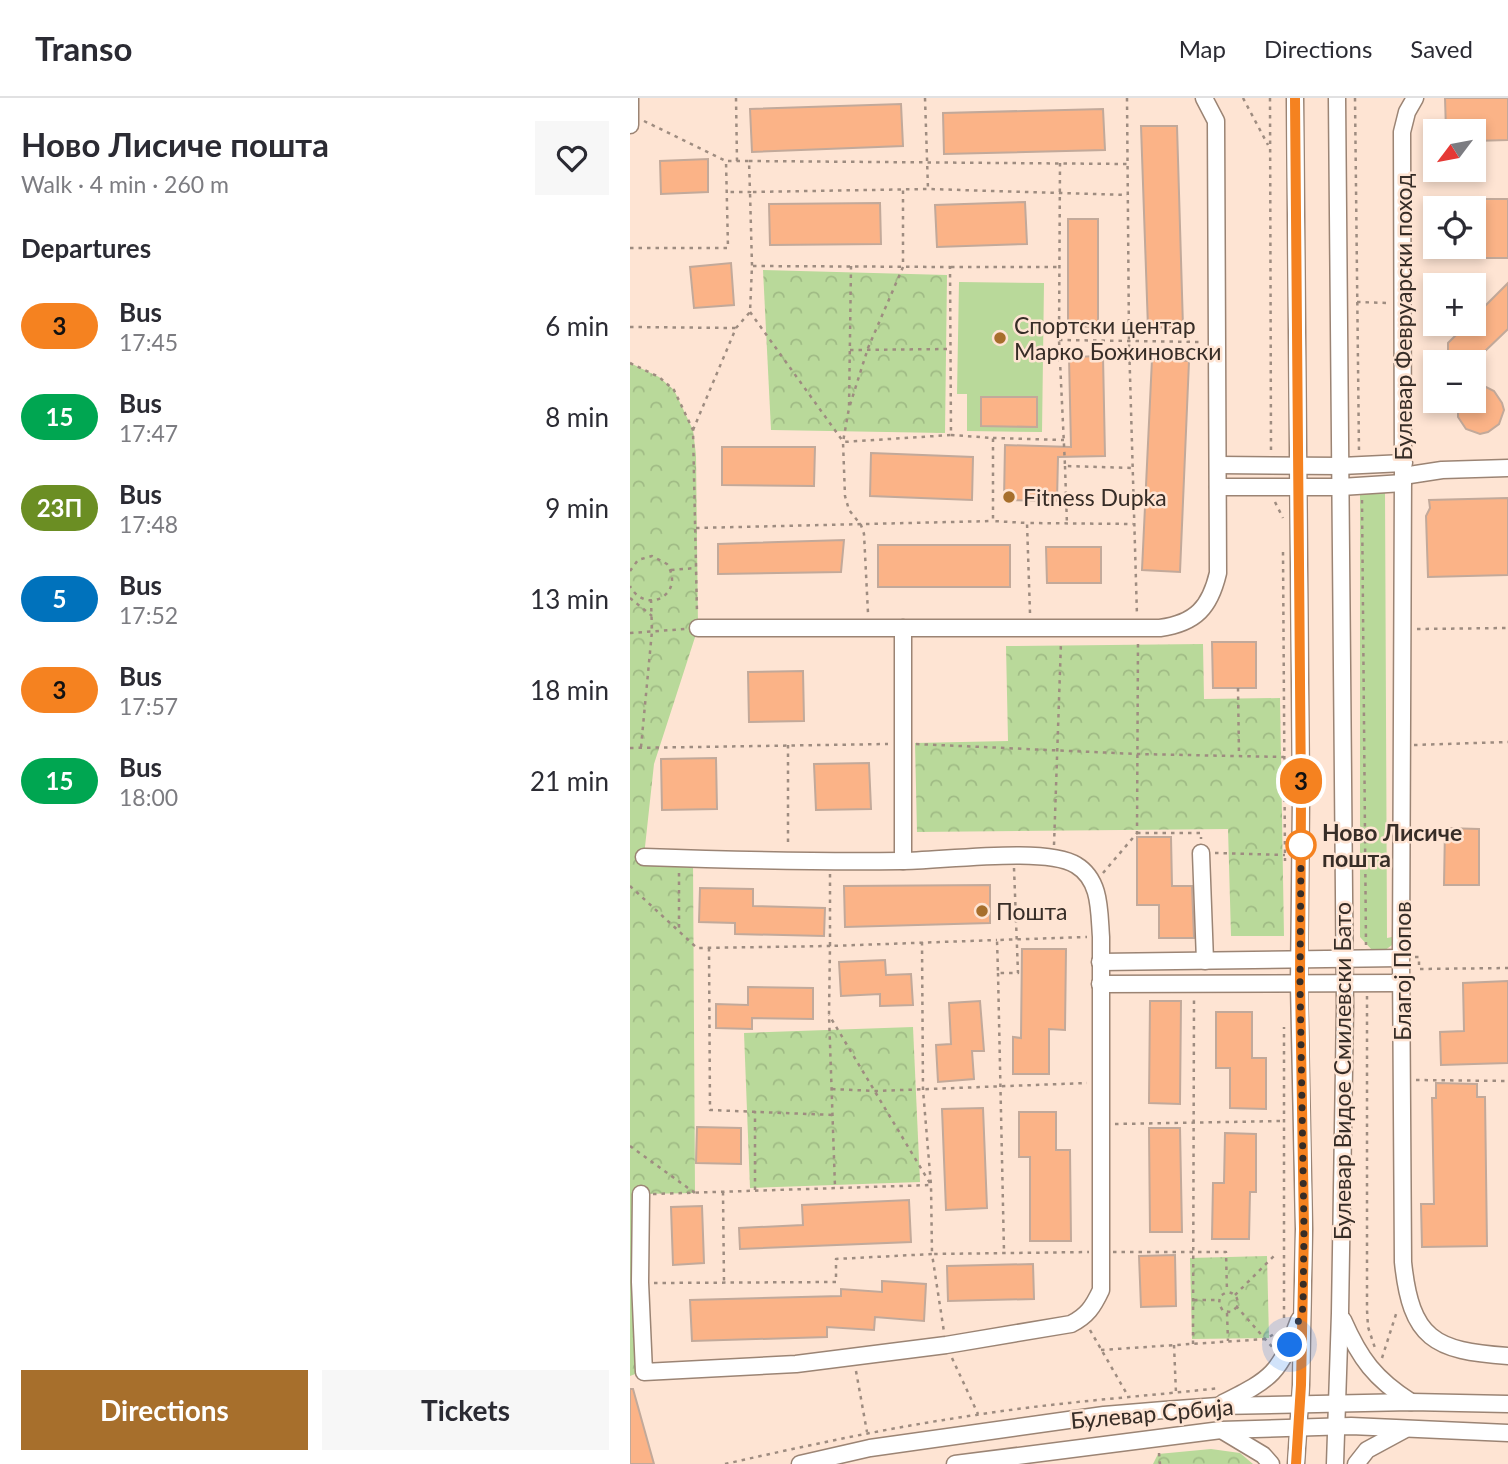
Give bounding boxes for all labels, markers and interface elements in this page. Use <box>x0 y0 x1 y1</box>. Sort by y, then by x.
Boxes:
text: Transo <box>35 28 132 68</box>
text: Map <box>1179 34 1226 63</box>
text: Directions <box>1264 34 1372 63</box>
text: Saved <box>1410 34 1473 63</box>
north arrow <box>1423 119 1486 182</box>
map controls <box>1423 119 1486 413</box>
button: heart <box>535 121 609 195</box>
text: Ново Лисиче пошта <box>21 124 329 164</box>
text: Walk · 4 min · 260 m <box>21 170 229 198</box>
street label: Булевар Февруарски поход <box>1389 174 1417 460</box>
button: locate <box>1423 196 1486 259</box>
text: Departures <box>21 232 151 264</box>
button: + <box>1423 273 1486 336</box>
text: Bus <box>119 296 162 328</box>
text: 6 min <box>545 310 609 342</box>
text: 3 <box>53 311 66 340</box>
place label: Спортски центар Марко Божиновски <box>1014 311 1221 365</box>
text: 17:45 <box>119 328 178 356</box>
marker: Спортски центар Марко Божиновски <box>992 330 1008 346</box>
button: − <box>1423 350 1486 413</box>
text: Bus <box>119 387 162 419</box>
text: 8 min <box>545 401 609 433</box>
text: 15 <box>46 402 73 431</box>
text: 17:47 <box>119 419 178 447</box>
text: Bus <box>119 478 162 510</box>
place label: Fitness Dupka <box>1023 483 1167 511</box>
marker: Fitness Dupka <box>1001 489 1017 505</box>
text: 9 min <box>545 492 609 524</box>
text: 23П <box>37 493 82 522</box>
text: 17:48 <box>119 510 178 538</box>
text: Bus <box>119 569 162 601</box>
text: 13 min <box>530 583 609 615</box>
text: 5 <box>53 584 66 613</box>
text: 17:52 <box>119 601 178 629</box>
text: Bus <box>119 660 162 692</box>
text: 18 min <box>530 674 609 706</box>
text: 3 <box>53 675 66 704</box>
text: 17:57 <box>119 692 178 720</box>
text: Bus <box>119 751 162 783</box>
line badge: 3 <box>1278 758 1324 804</box>
text: 21 min <box>530 765 609 797</box>
text: 15 <box>46 766 73 795</box>
text: 3 <box>1294 766 1308 795</box>
text: 18:00 <box>119 783 178 811</box>
place label: Ново Лисиче пошта <box>1322 818 1462 872</box>
marker: Ново Лисиче пошта <box>1286 830 1316 860</box>
place label: Пошта <box>996 897 1067 925</box>
street label: Благој Попов <box>1388 901 1416 1041</box>
street label: Булевар Видое Смилевски Бато <box>1328 902 1356 1240</box>
marker: Пошта <box>974 903 990 919</box>
your location <box>1272 1327 1307 1362</box>
button: Directions <box>21 1370 308 1450</box>
button: Tickets <box>322 1370 609 1450</box>
street label: Булевар Србија <box>1069 1392 1235 1434</box>

